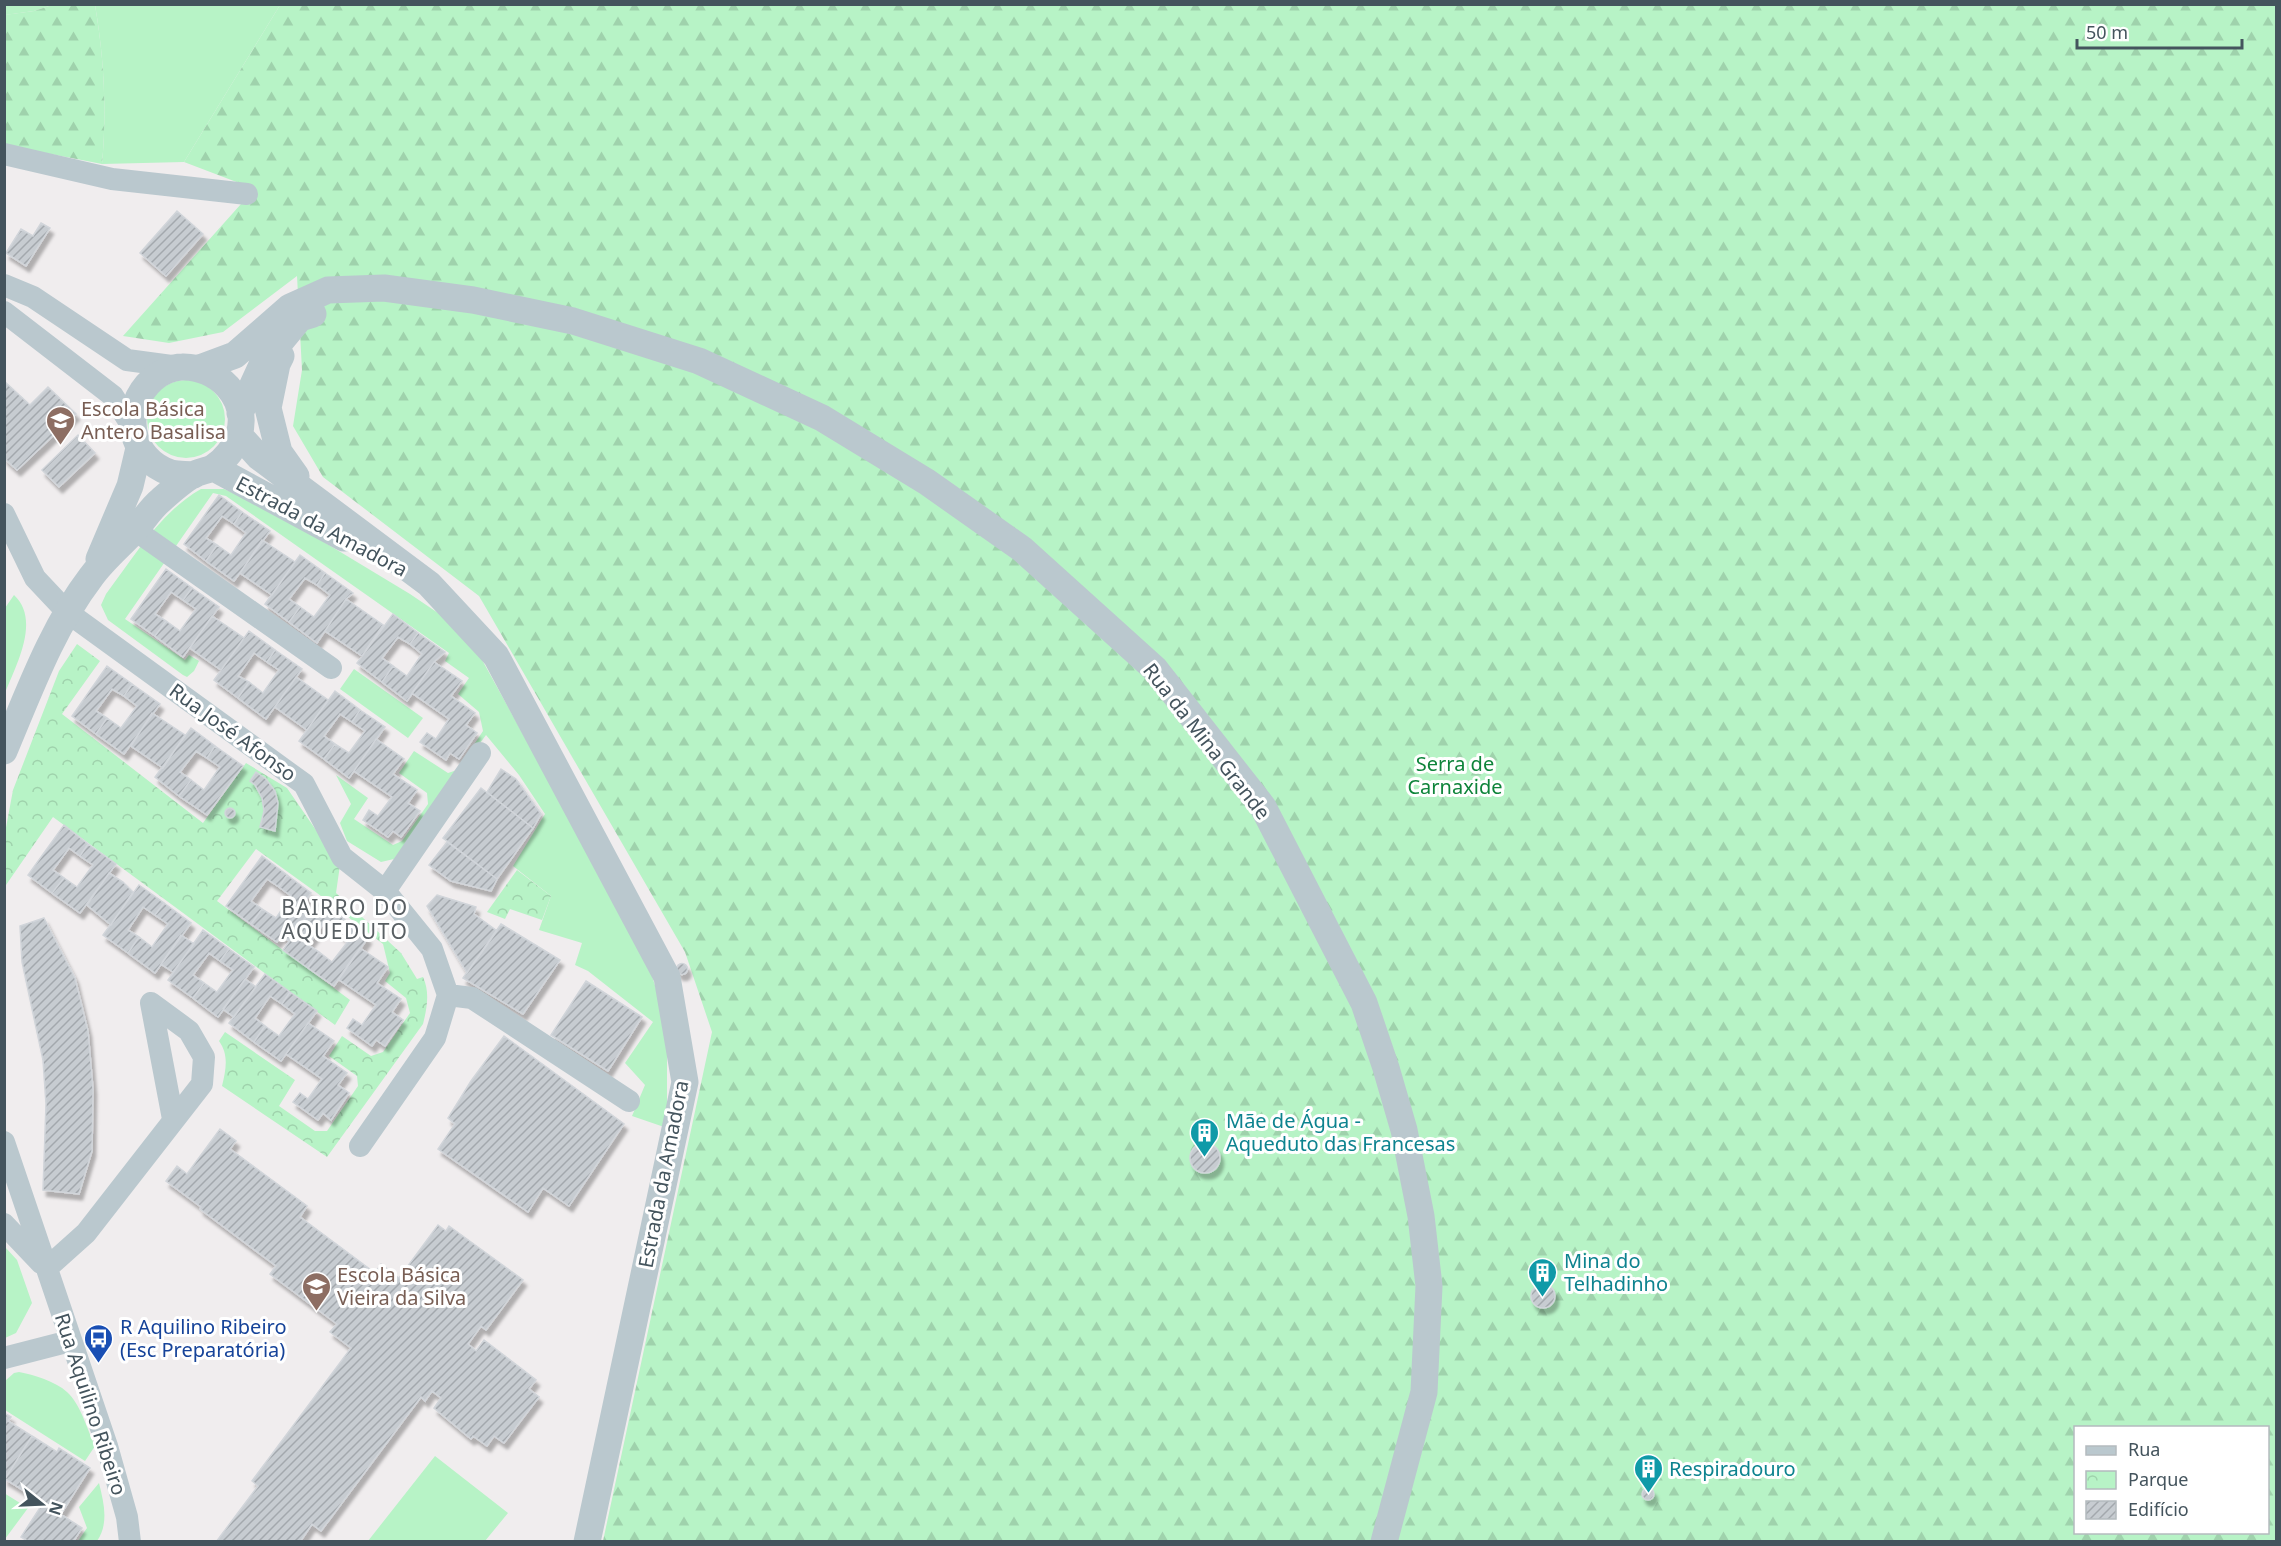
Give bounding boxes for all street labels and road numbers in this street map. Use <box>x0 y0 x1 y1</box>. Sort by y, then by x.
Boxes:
street label: Estrada da Amadora <box>232 469 412 583</box>
street label: Rua da Mina Grande <box>1137 657 1277 825</box>
street label: Rua José Afonso <box>164 677 302 787</box>
street label: Estrada da Amadora <box>632 1078 694 1270</box>
street label: Rua Aquilino Ribeiro <box>49 1309 133 1499</box>

